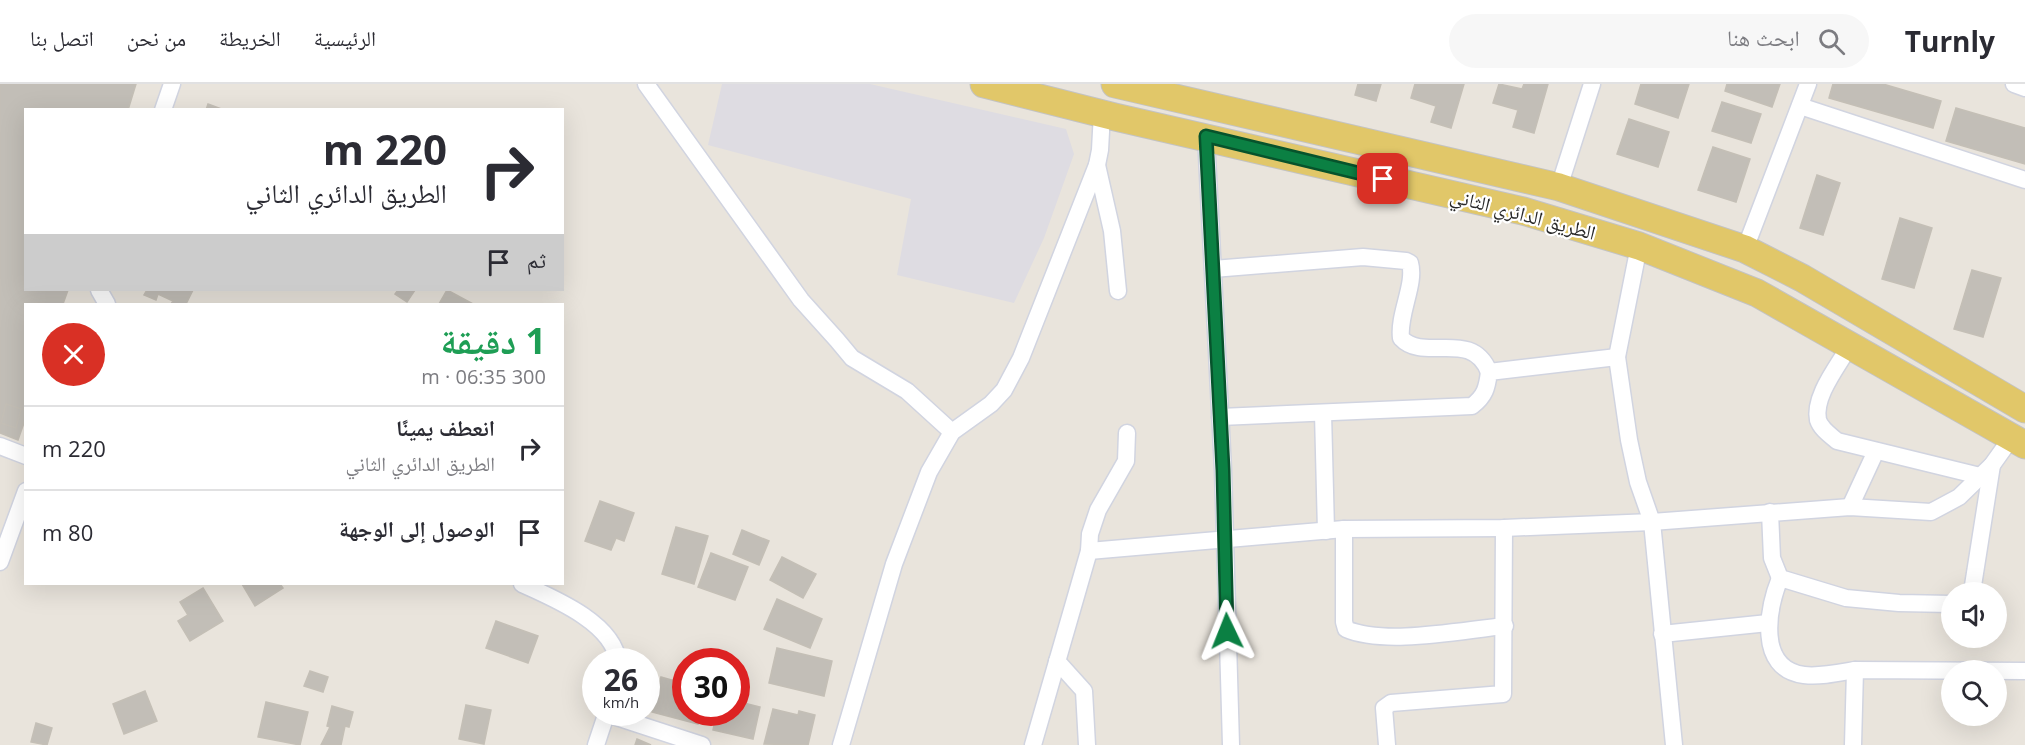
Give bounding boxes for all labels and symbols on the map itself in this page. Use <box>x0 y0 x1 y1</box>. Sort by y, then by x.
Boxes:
pin <box>1357 153 1408 204</box>
street label: الطريق الدائري الثاني <box>1447 181 1599 249</box>
position arrow <box>1195 599 1259 663</box>
speed limit sign: 30 <box>672 648 750 726</box>

